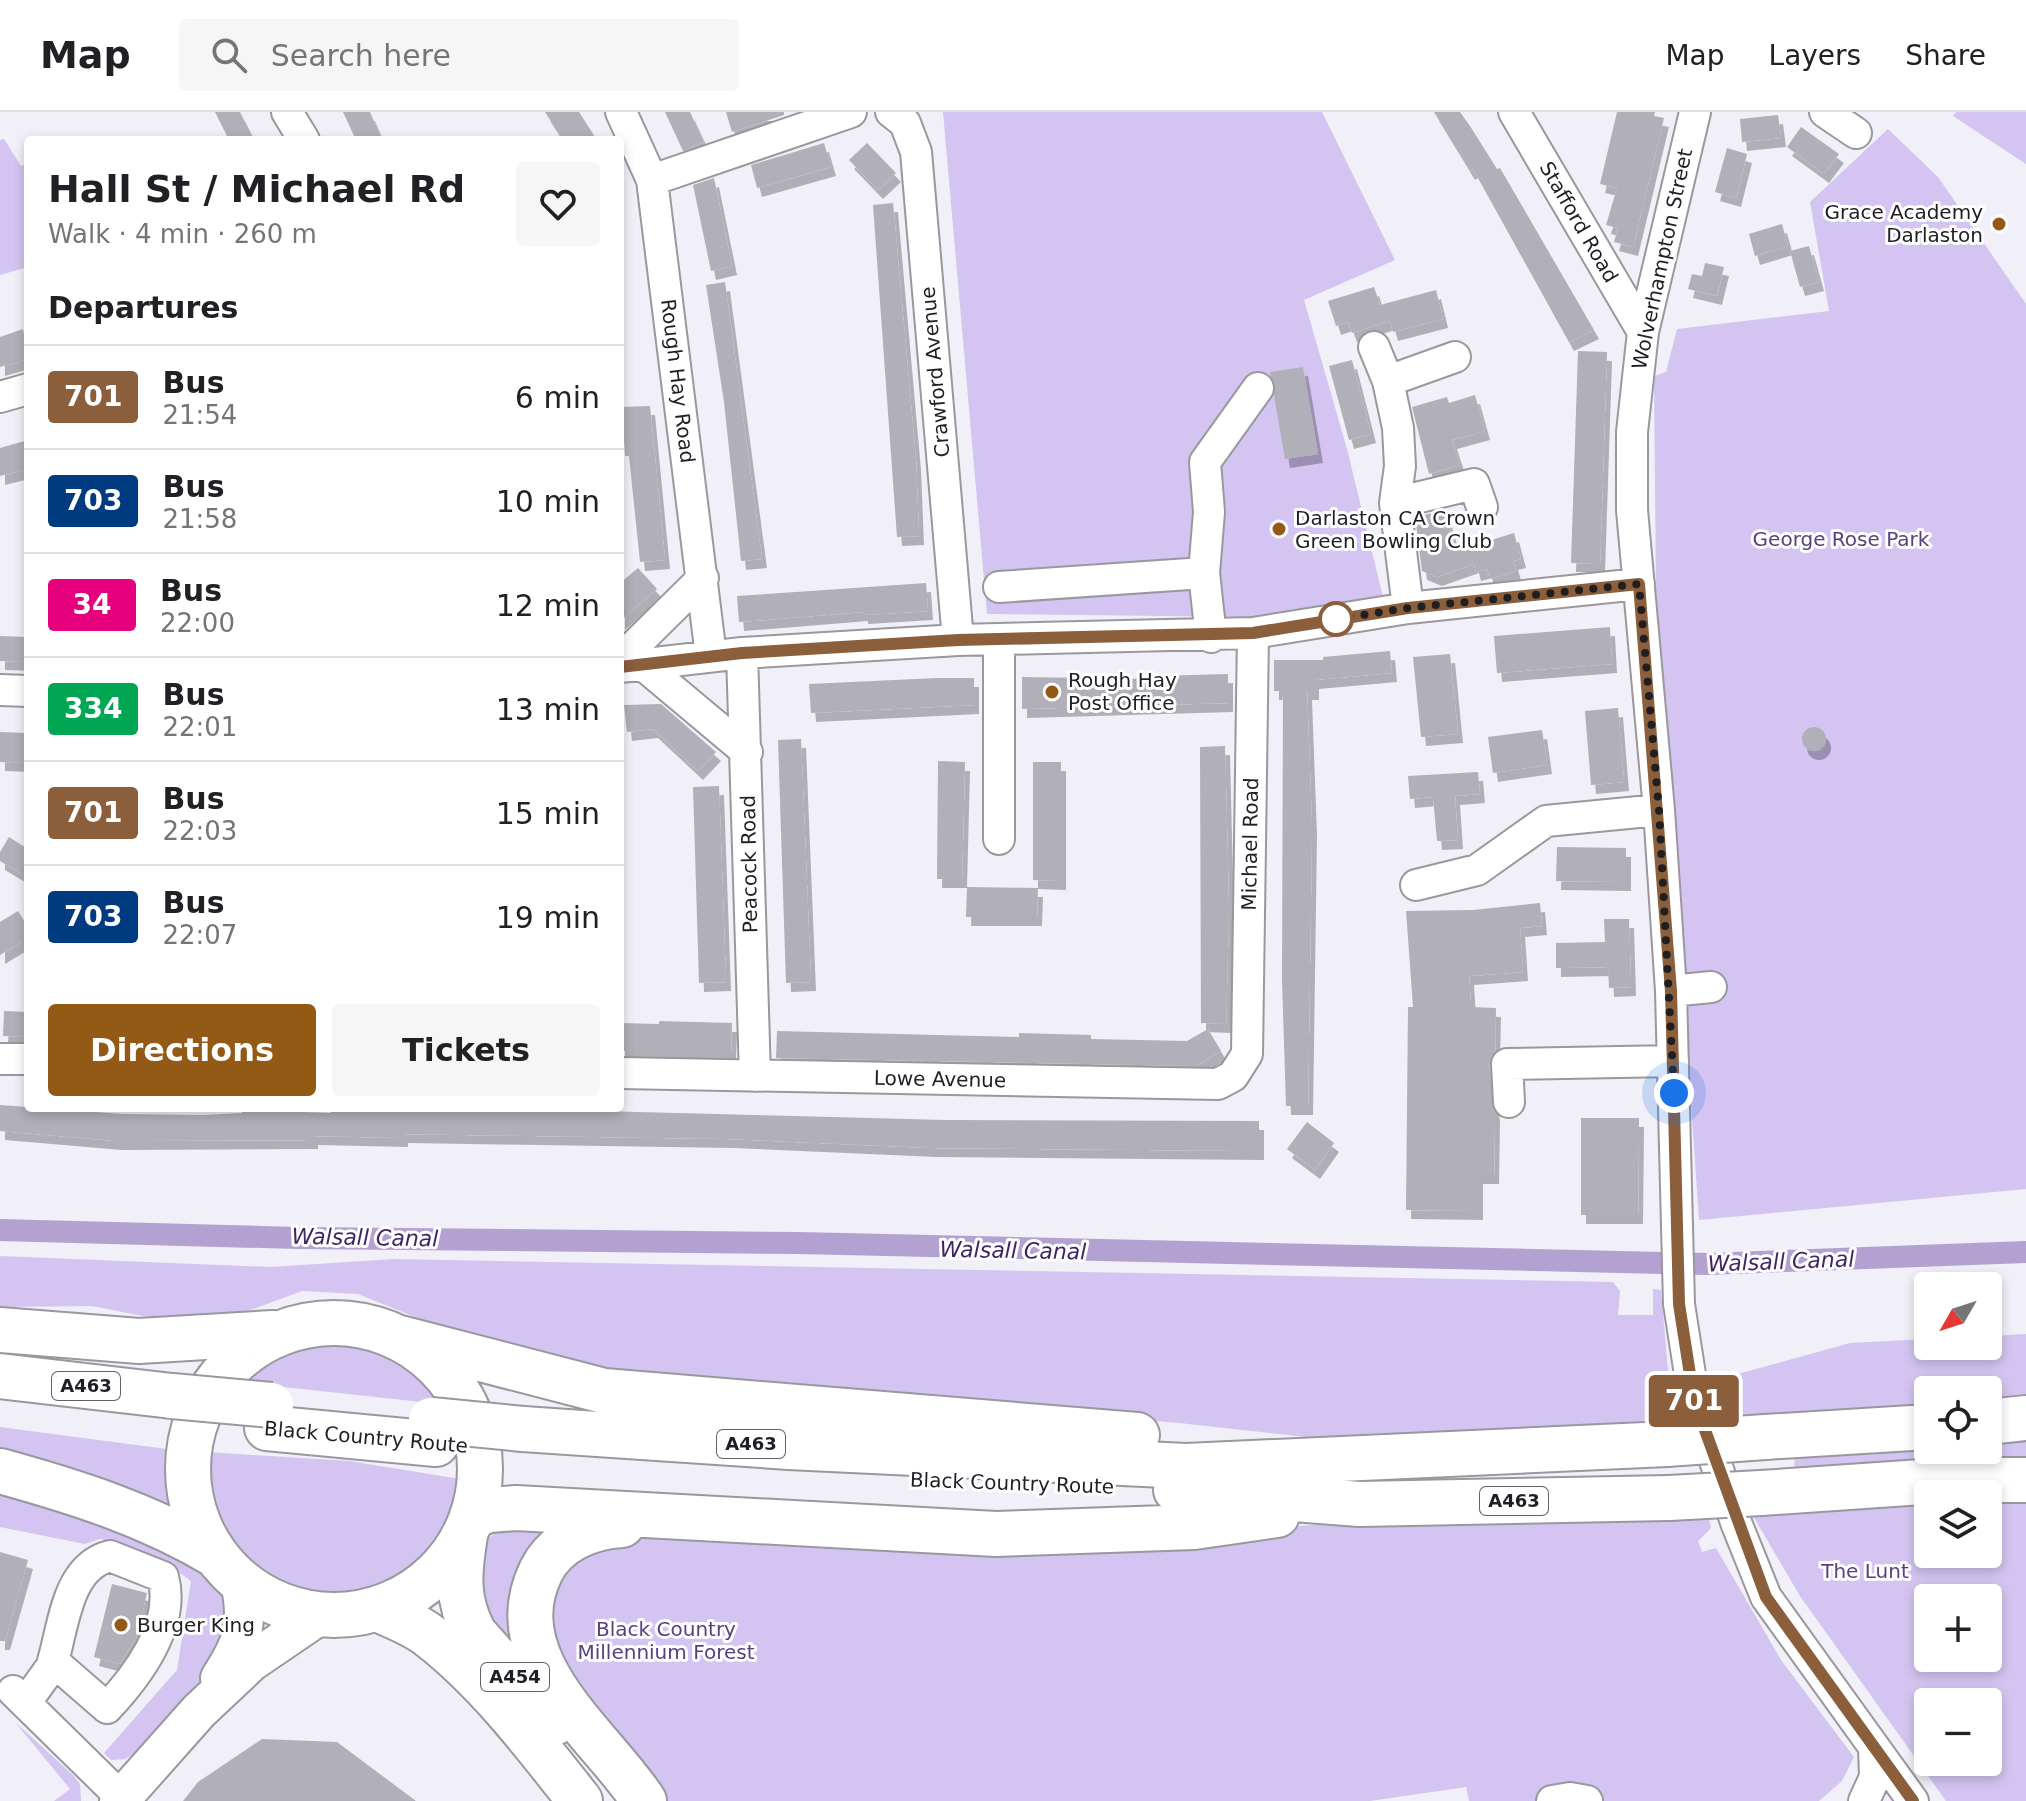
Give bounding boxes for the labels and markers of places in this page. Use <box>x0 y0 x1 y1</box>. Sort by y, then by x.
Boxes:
place label: Grace Academy Darlaston <box>1824 200 1983 247</box>
marker: Grace Academy Darlaston <box>1990 215 2008 233</box>
place label: Darlaston CA Crown Green Bowling Club <box>1295 506 1495 553</box>
marker: Darlaston CA Crown Green Bowling Club <box>1270 520 1288 538</box>
unlabelled marker <box>1319 602 1353 636</box>
place label: Rough Hay Post Office <box>1068 668 1177 715</box>
marker: Rough Hay Post Office <box>1043 683 1061 701</box>
place label: Burger King <box>137 1613 255 1637</box>
marker: Burger King <box>112 1616 130 1634</box>

